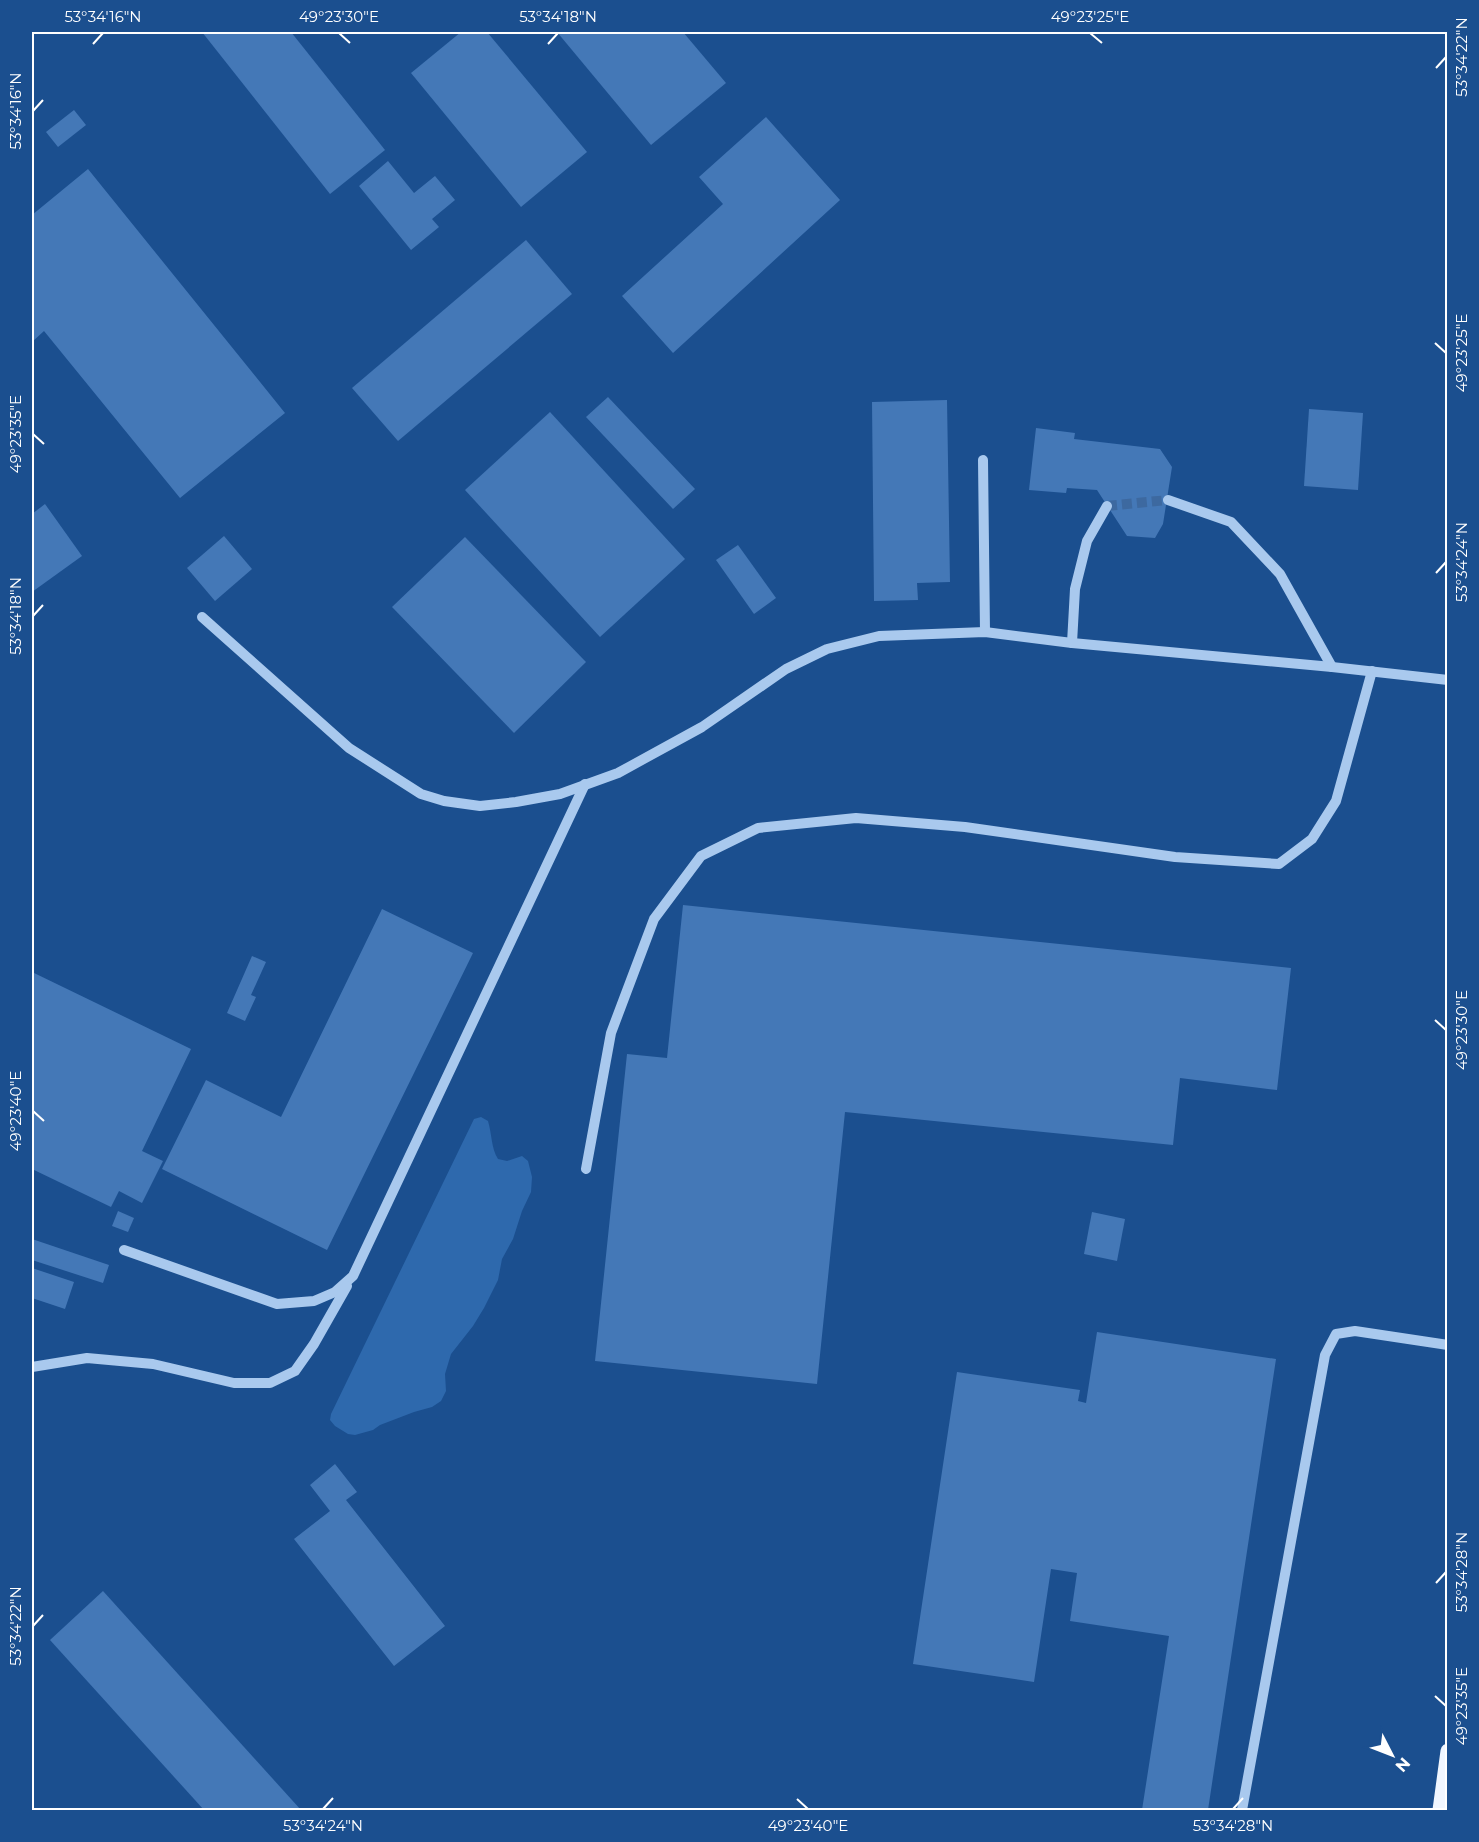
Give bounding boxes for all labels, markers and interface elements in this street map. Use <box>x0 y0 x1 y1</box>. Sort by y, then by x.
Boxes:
text: 53°34'16"N <box>64 7 142 26</box>
text: 49°23'30"E <box>299 7 379 26</box>
text: 53°34'18"N <box>519 7 597 26</box>
text: 49°23'25"E <box>1051 7 1129 26</box>
text: 53°34'22"N <box>1452 17 1471 97</box>
text: 53°34'16"N <box>6 72 25 150</box>
text: 49°23'25"E <box>1452 314 1471 392</box>
text: 49°23'35"E <box>6 395 25 473</box>
text: 53°34'24"N <box>1452 522 1471 602</box>
text: 53°34'18"N <box>6 577 25 655</box>
text: 49°23'30"E <box>1452 990 1471 1070</box>
text: 49°23'40"E <box>6 1071 25 1151</box>
text: 53°34'28"N <box>1452 1532 1471 1612</box>
text: 53°34'22"N <box>6 1586 25 1666</box>
text: 49°23'35"E <box>1452 1667 1471 1745</box>
north arrow <box>1362 1725 1422 1785</box>
text: N <box>1391 1754 1414 1776</box>
text: 53°34'24"N <box>283 1816 363 1835</box>
text: 49°23'40"E <box>768 1816 848 1835</box>
text: 53°34'28"N <box>1193 1816 1273 1835</box>

